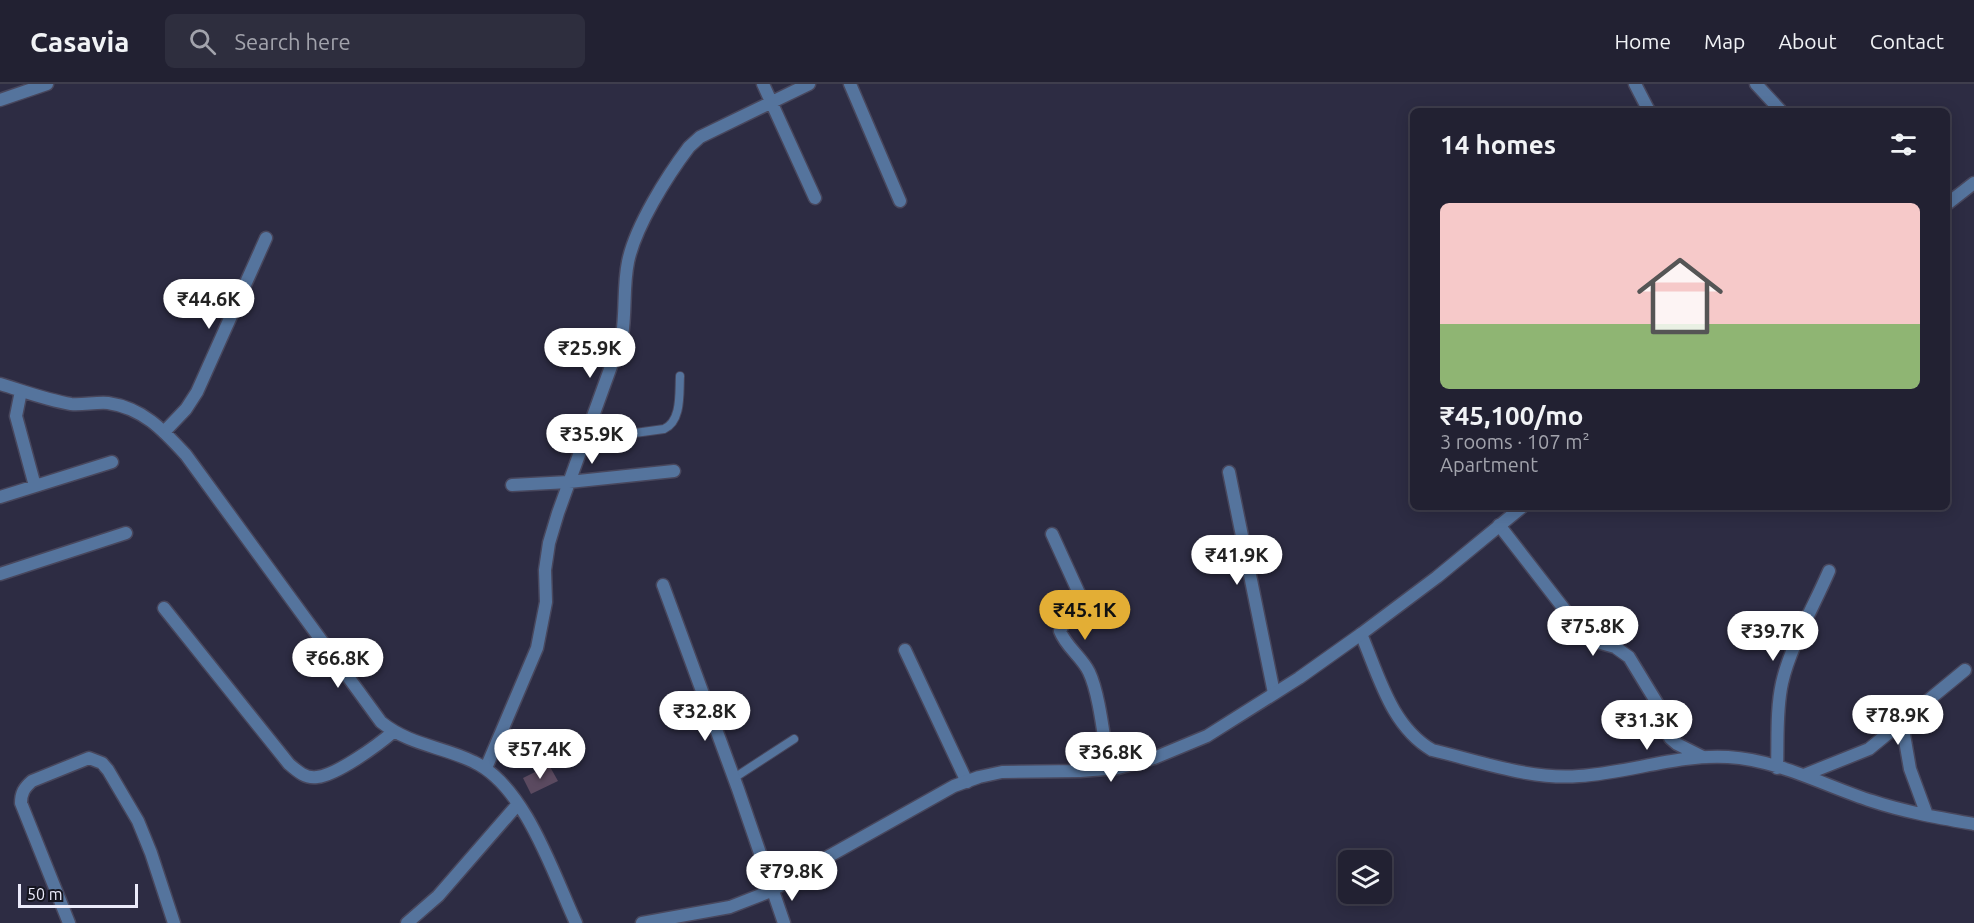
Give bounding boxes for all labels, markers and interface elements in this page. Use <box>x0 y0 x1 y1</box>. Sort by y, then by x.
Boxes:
search box <box>165 14 585 68</box>
icon: search <box>186 25 219 58</box>
text: Casavia <box>30 26 129 57</box>
text: Search here <box>234 29 351 54</box>
text: Home <box>1614 29 1671 53</box>
text: Map <box>1704 29 1745 53</box>
text: About <box>1778 29 1837 53</box>
text: Contact <box>1870 29 1944 53</box>
icon: filters <box>1887 128 1920 161</box>
text: 14 homes <box>1440 130 1556 159</box>
icon: home <box>1626 242 1734 350</box>
pin: ₹44.6K <box>160 279 258 330</box>
text: ₹44.6K <box>177 287 241 310</box>
pin: ₹25.9K <box>541 328 639 379</box>
text: ₹25.9K <box>558 336 622 359</box>
text: ₹45,100/mo <box>1440 401 1583 430</box>
pin: ₹35.9K <box>543 414 641 465</box>
text: ₹35.9K <box>560 422 624 445</box>
text: 3 rooms · 107 m² <box>1440 430 1590 453</box>
text: Apartment <box>1440 453 1538 476</box>
pin: ₹41.9K <box>1188 535 1286 586</box>
text: ₹41.9K <box>1205 543 1269 566</box>
pin: ₹45.1K <box>1036 590 1134 641</box>
text: ₹45.1K <box>1053 598 1117 621</box>
pin: ₹75.8K <box>1544 606 1642 657</box>
pin: ₹39.7K <box>1724 611 1822 662</box>
text: ₹75.8K <box>1561 614 1625 637</box>
text: ₹39.7K <box>1741 619 1805 642</box>
pin: ₹66.8K <box>289 638 387 689</box>
text: ₹66.8K <box>306 646 370 669</box>
pin: ₹32.8K <box>656 691 754 742</box>
pin: ₹78.9K <box>1849 695 1947 746</box>
text: ₹32.8K <box>673 699 737 722</box>
pin: ₹31.3K <box>1598 700 1696 751</box>
text: ₹78.9K <box>1866 703 1930 726</box>
text: ₹31.3K <box>1615 708 1679 731</box>
pin: ₹57.4K <box>491 729 589 780</box>
pin: ₹36.8K <box>1062 732 1160 783</box>
text: ₹57.4K <box>508 737 572 760</box>
text: ₹36.8K <box>1079 740 1143 763</box>
map controls <box>1338 850 1392 904</box>
button: layers <box>1338 850 1392 904</box>
pin: ₹79.8K <box>743 851 841 902</box>
text: ₹79.8K <box>760 859 824 882</box>
scale bar <box>18 881 138 908</box>
text: 50 m <box>27 885 63 903</box>

